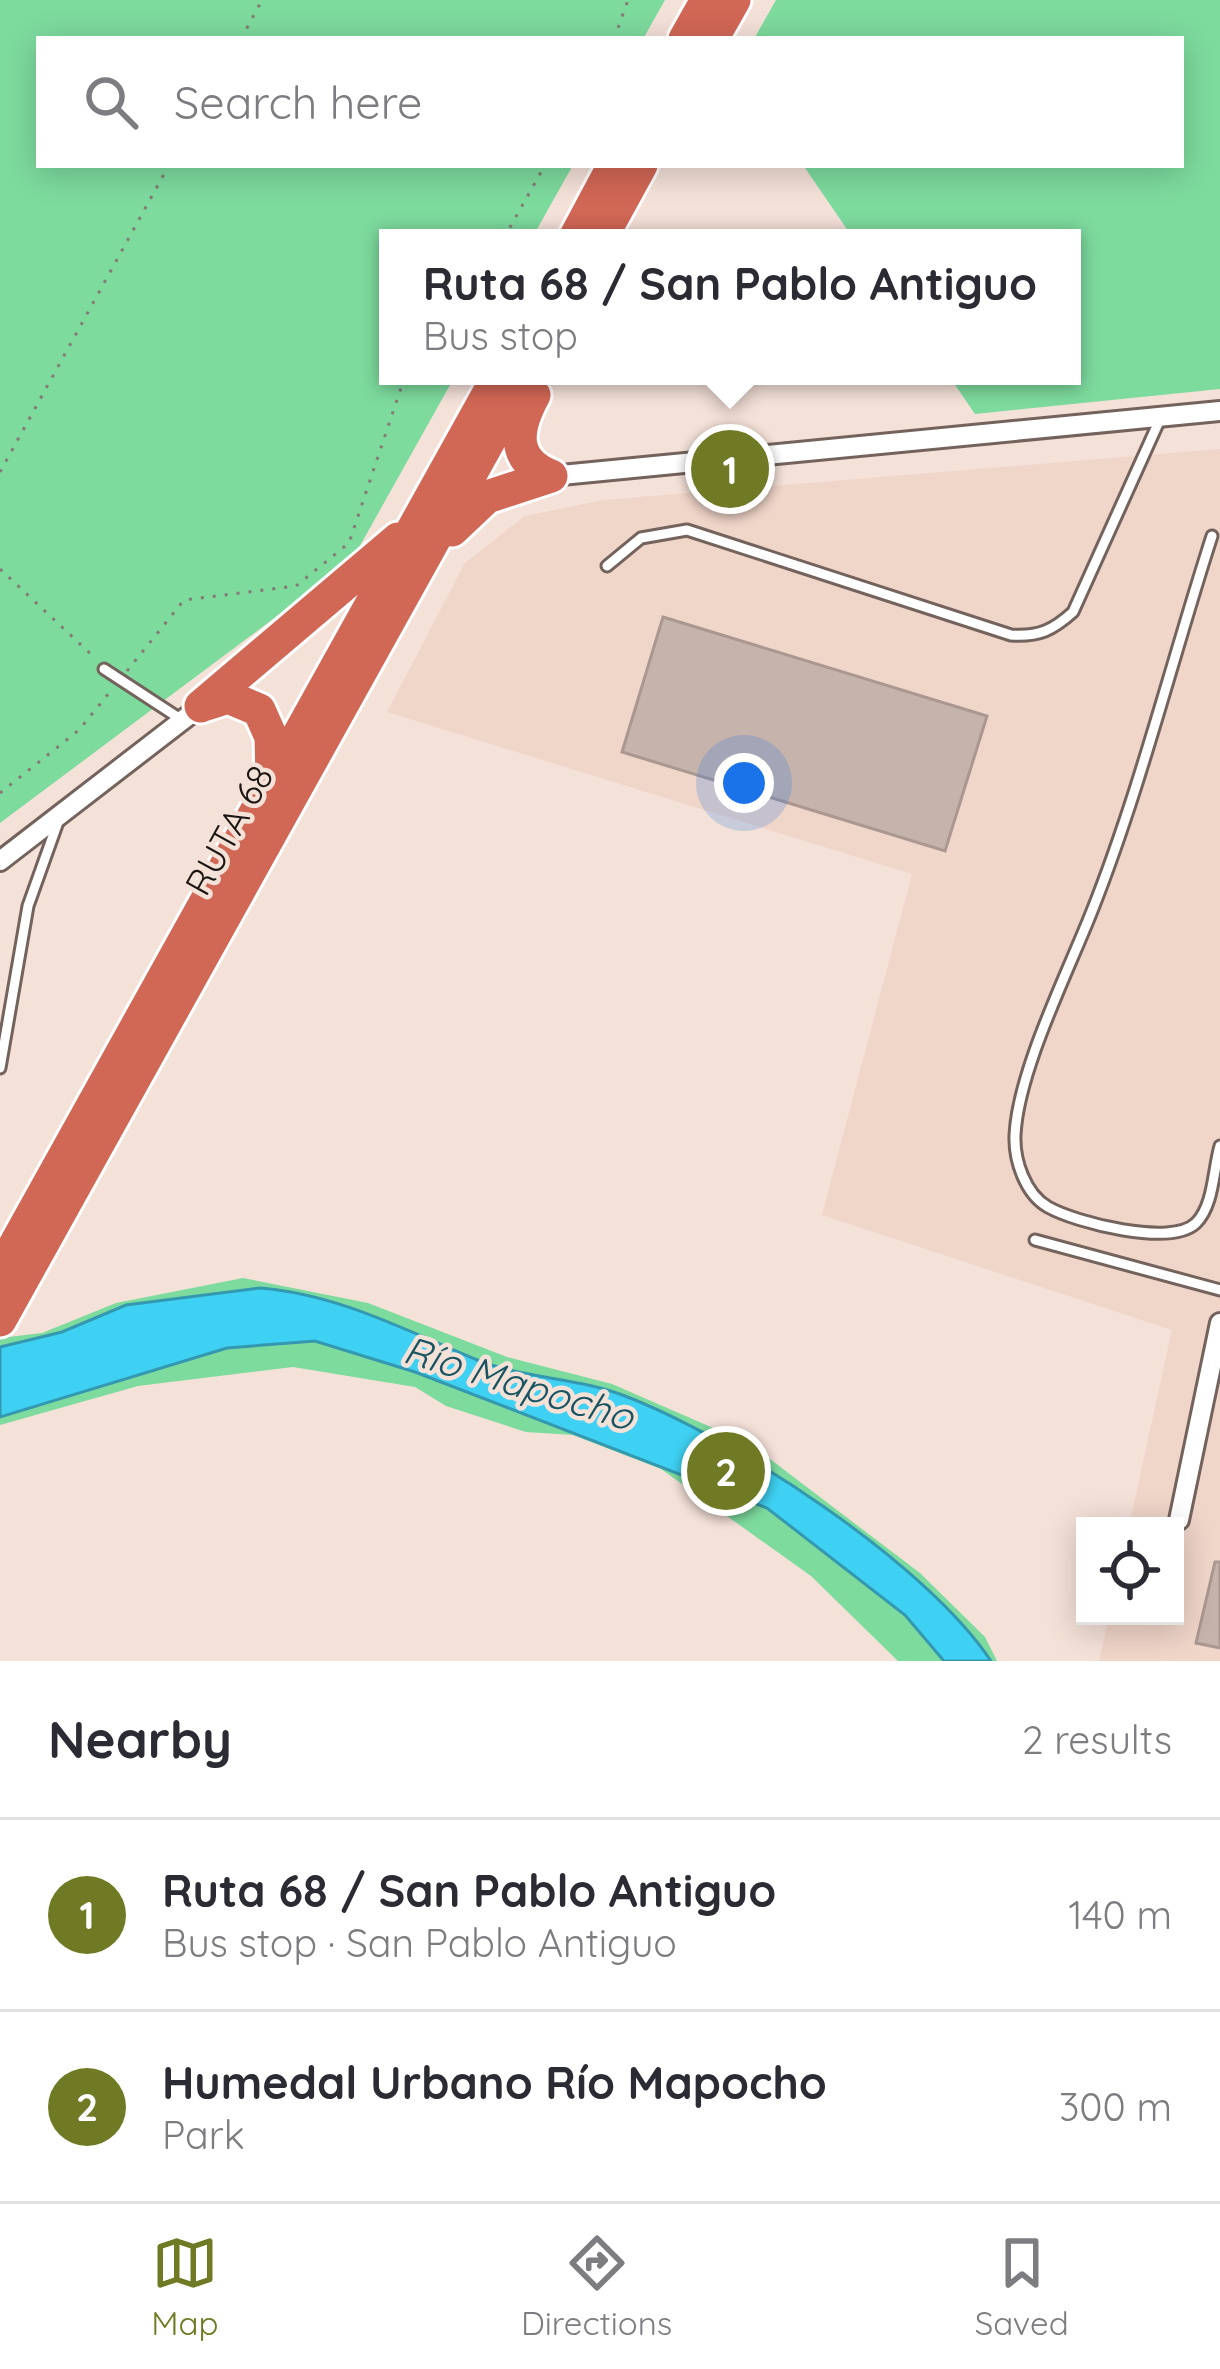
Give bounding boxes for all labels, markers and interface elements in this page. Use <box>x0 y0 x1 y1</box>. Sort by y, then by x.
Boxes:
search box <box>36 36 1184 168</box>
icon: search <box>78 69 144 135</box>
text: Search here <box>174 74 422 130</box>
popup <box>379 229 1081 385</box>
text: Ruta 68 / San Pablo Antiguo <box>423 255 1037 311</box>
text: Bus stop <box>423 311 578 360</box>
pin: 1 <box>691 424 769 514</box>
your location <box>714 753 774 813</box>
street label: RUTA 68 <box>175 757 283 903</box>
water label: Río Mapocho <box>398 1324 641 1441</box>
pin: 2 <box>687 1426 765 1516</box>
map controls <box>1076 1517 1184 1625</box>
button: locate <box>1076 1517 1184 1625</box>
text: Nearby <box>48 1707 232 1771</box>
text: 2 results <box>1022 1715 1172 1764</box>
text: Ruta 68 / San Pablo Antiguo <box>162 1862 776 1918</box>
text: 1 <box>79 1890 95 1939</box>
text: 140 m <box>1068 1890 1172 1939</box>
text: Bus stop · San Pablo Antiguo <box>162 1918 677 1967</box>
text: Humedal Urbano Río Mapocho <box>162 2054 827 2110</box>
text: 2 <box>76 2082 98 2131</box>
text: 300 m <box>1059 2082 1172 2131</box>
text: Park <box>162 2110 245 2159</box>
tab: Map <box>151 2230 219 2343</box>
tab: Directions <box>521 2230 672 2343</box>
tab: Saved <box>975 2230 1069 2343</box>

